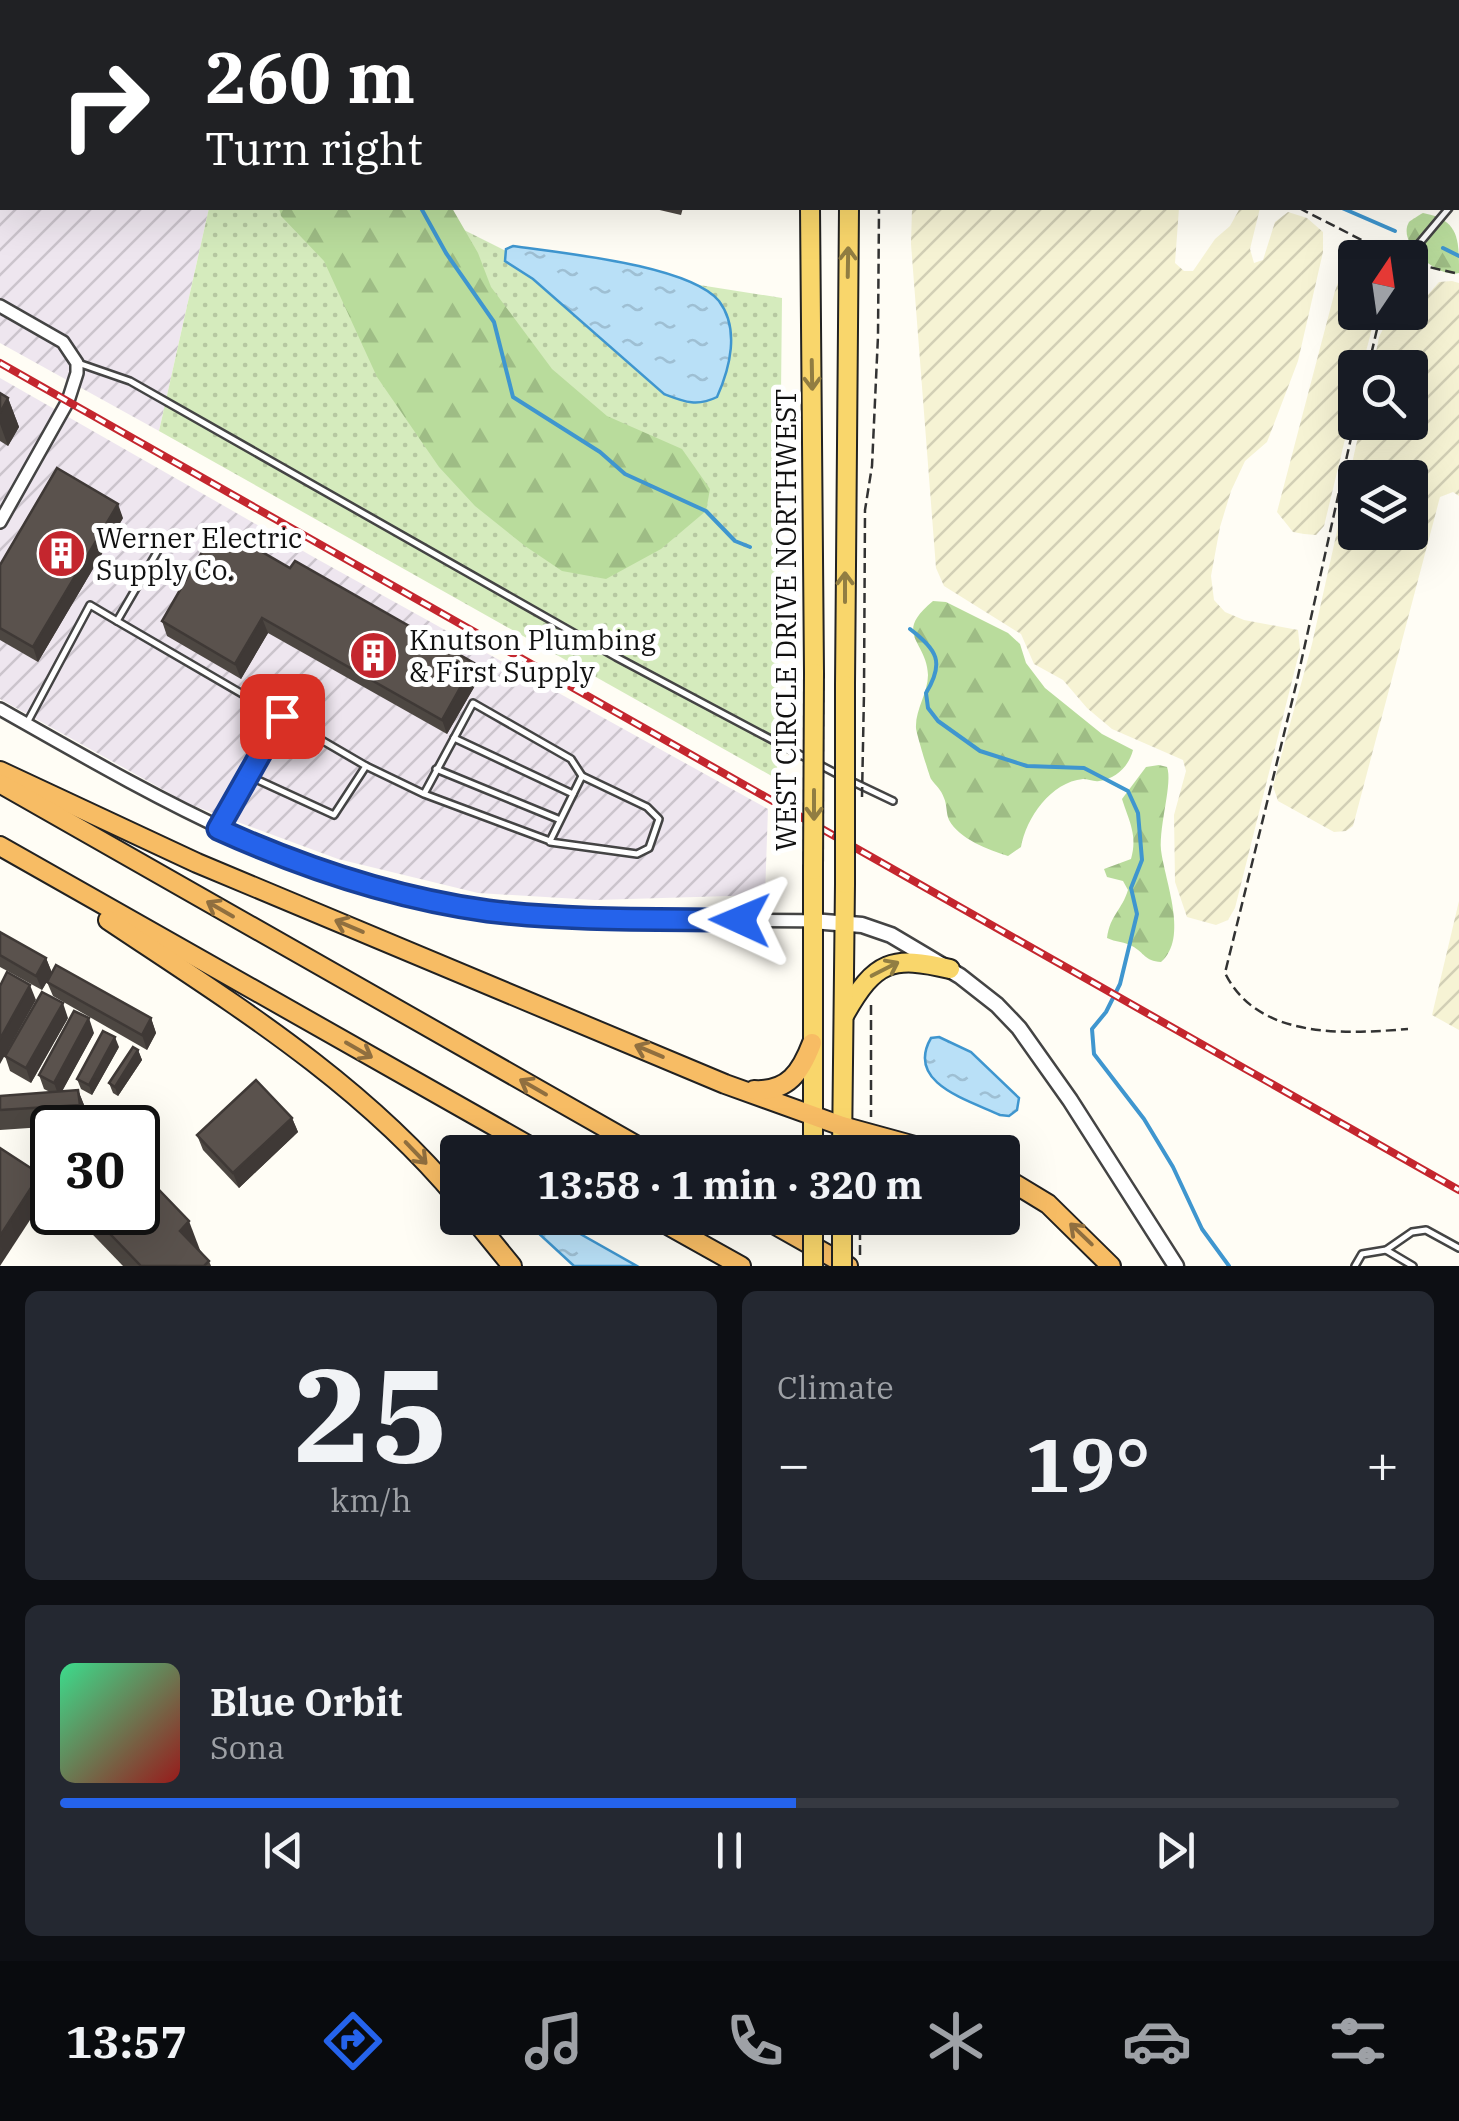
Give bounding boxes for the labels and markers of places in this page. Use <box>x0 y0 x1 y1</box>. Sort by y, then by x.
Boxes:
place label: Werner Electric Supply Co. <box>96 519 302 588</box>
building icon: Werner Electric Supply Co. <box>35 527 87 579</box>
place label: Knutson Plumbing & First Supply <box>409 621 656 690</box>
building icon: Knutson Plumbing & First Supply <box>348 629 400 681</box>
pin <box>240 674 325 759</box>

